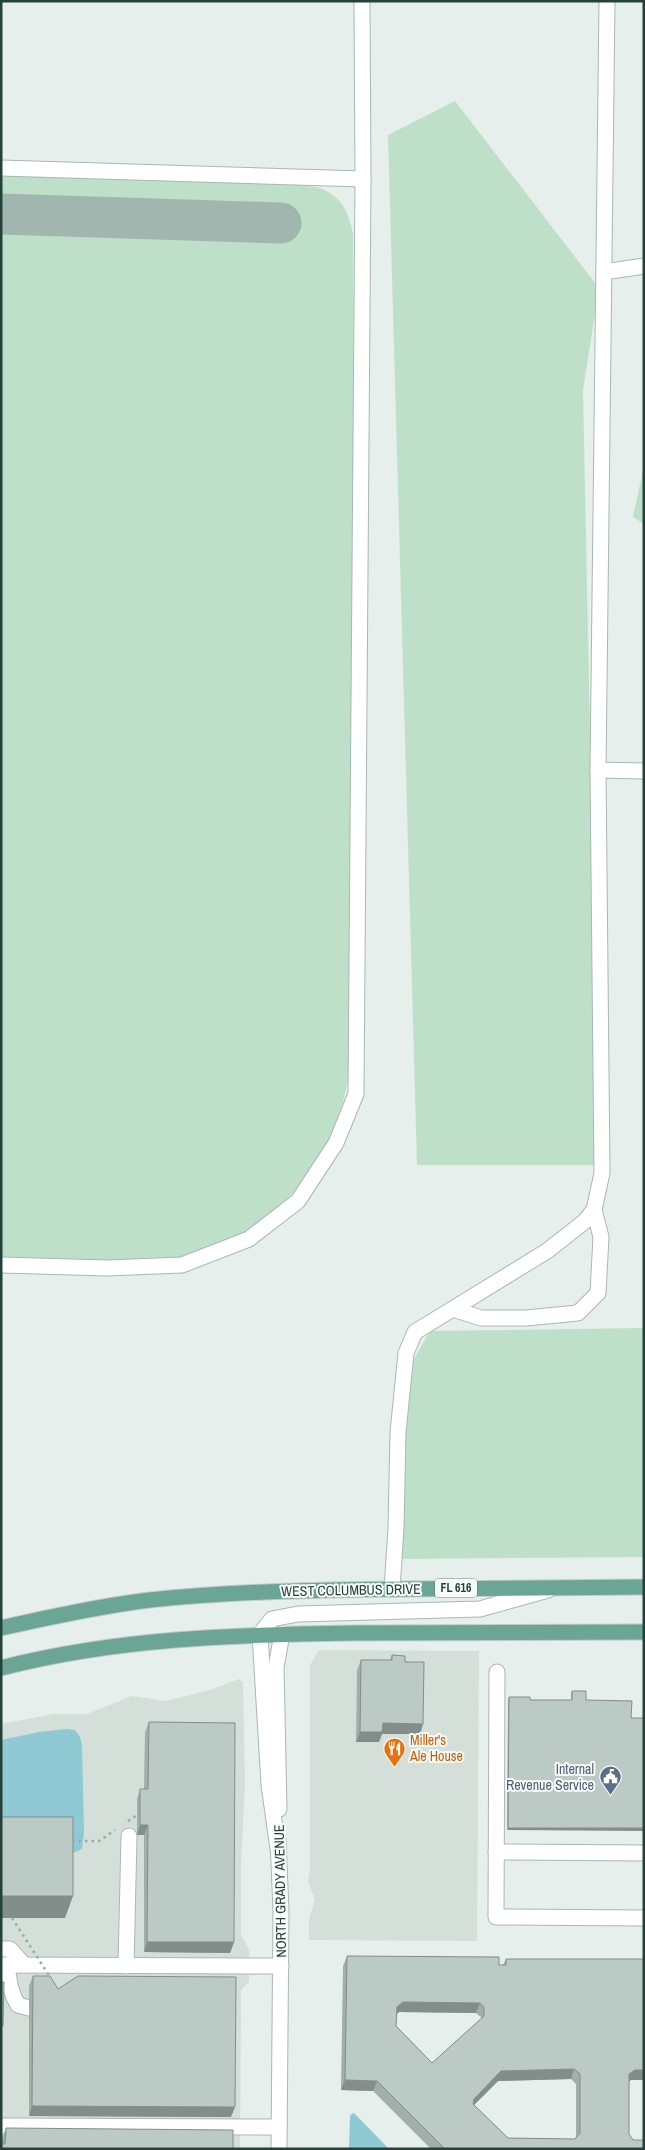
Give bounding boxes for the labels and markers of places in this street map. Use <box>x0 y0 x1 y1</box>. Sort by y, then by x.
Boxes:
place label: Miller's Ale House <box>409 1731 463 1765</box>
restaurant icon: Miller's Ale House <box>382 1736 406 1767</box>
place label: Internal Revenue Service <box>506 1760 594 1794</box>
public building icon: Internal Revenue Service <box>598 1765 622 1796</box>

